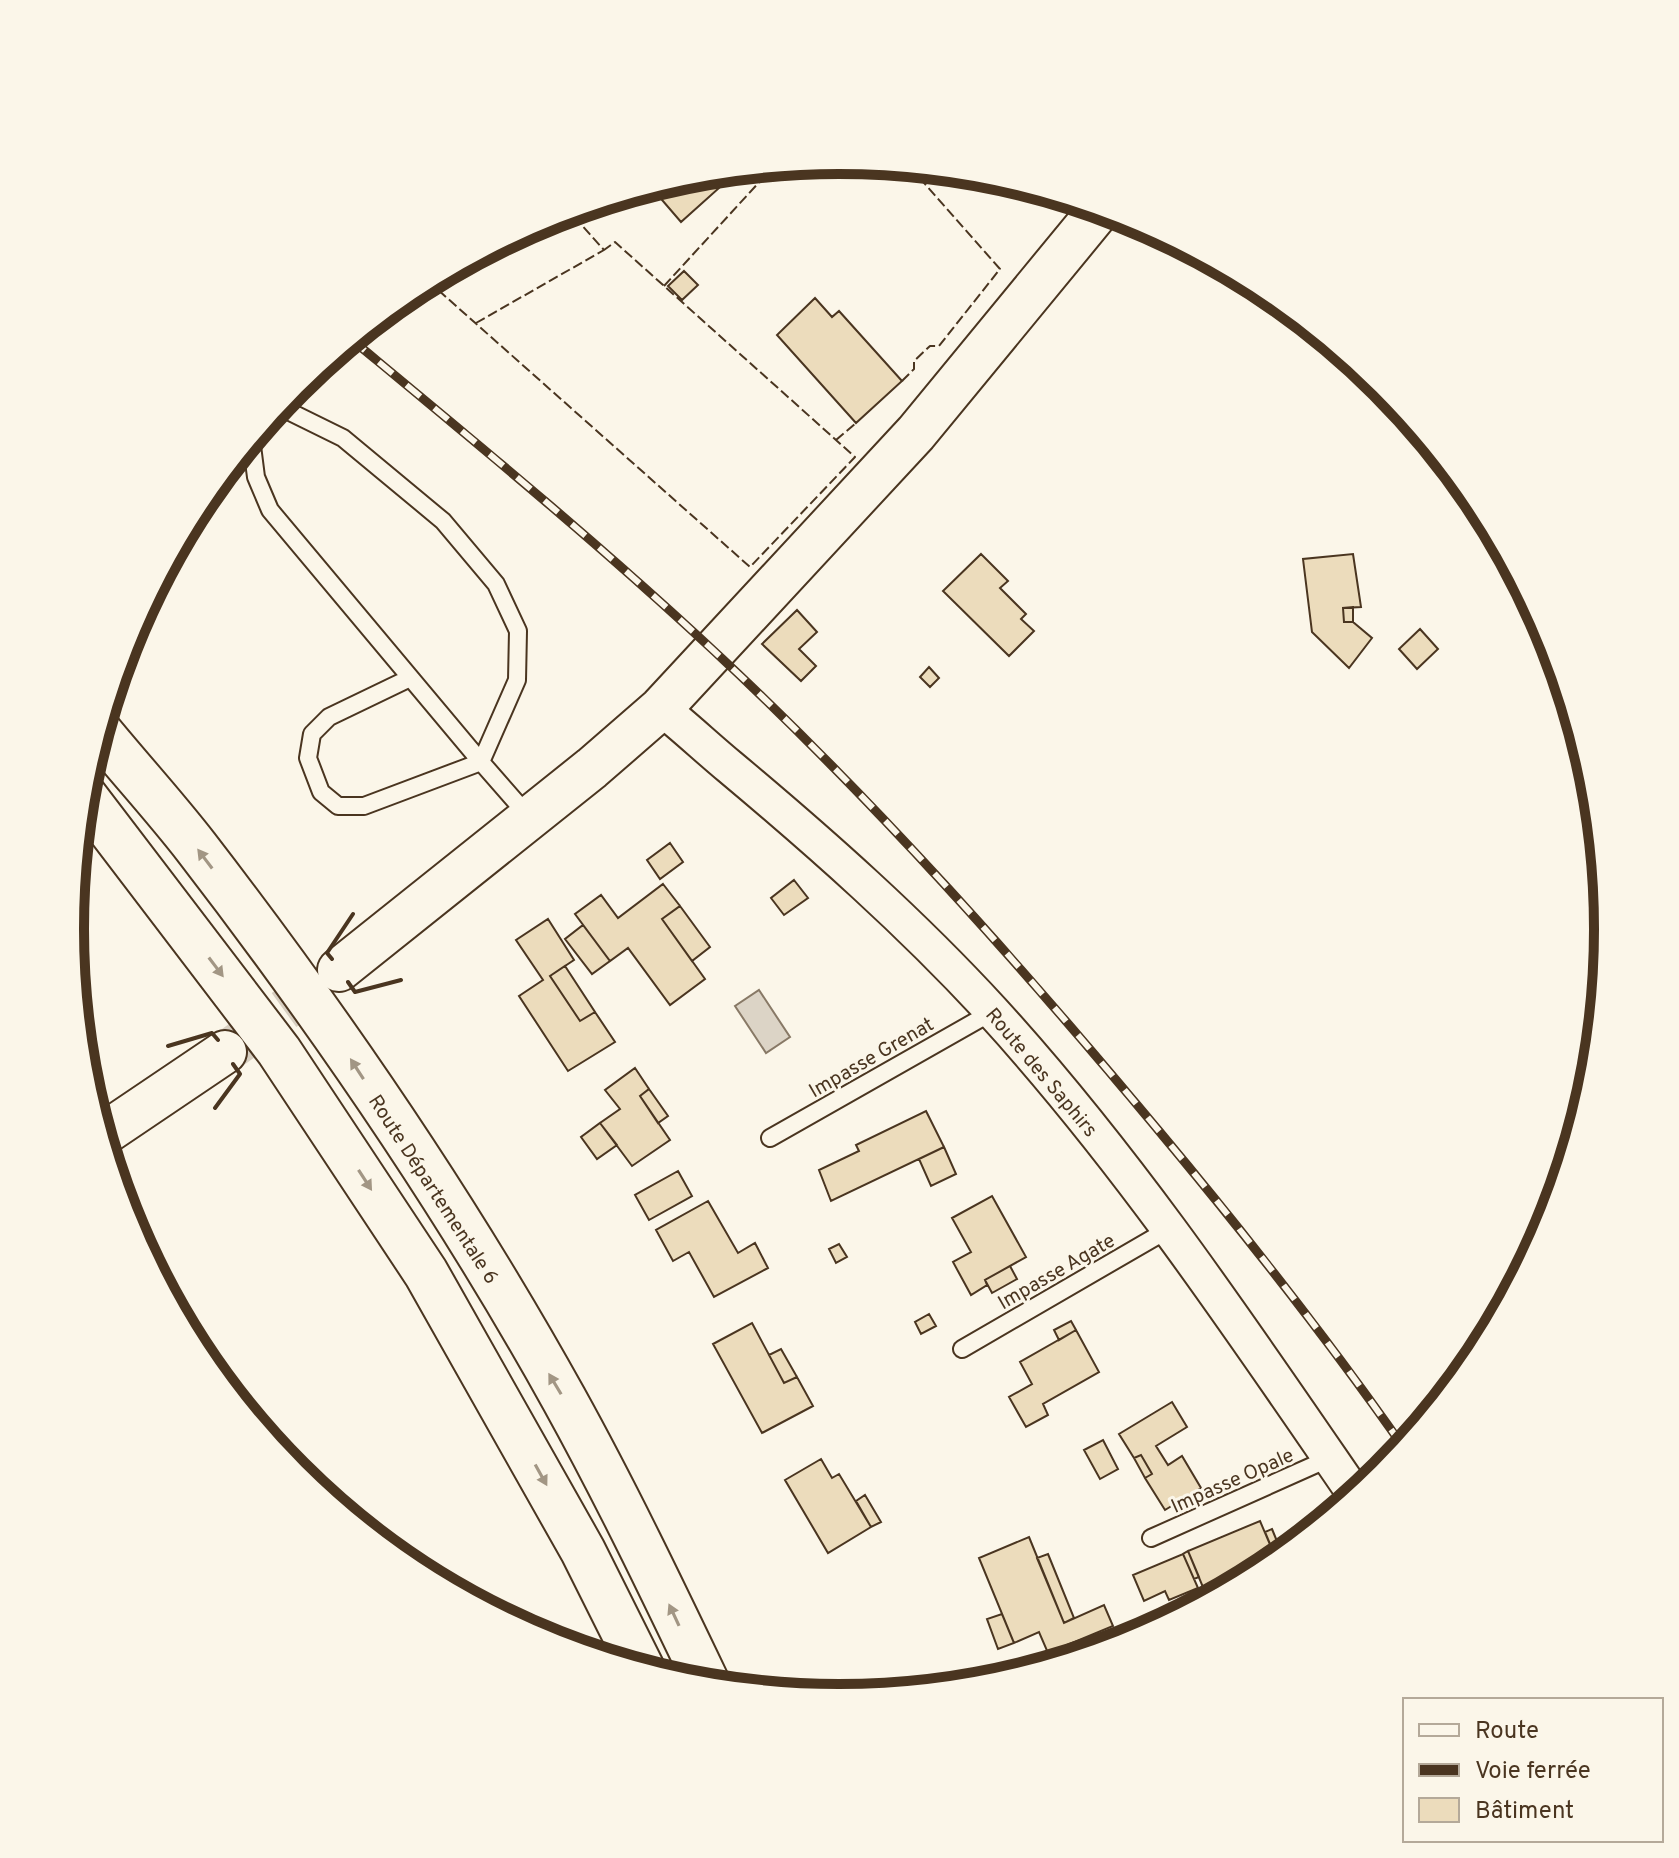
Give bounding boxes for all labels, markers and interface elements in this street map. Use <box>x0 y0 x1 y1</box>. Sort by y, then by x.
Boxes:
one-way arrow <box>197 849 213 869</box>
one-way arrow <box>208 956 224 977</box>
street label: Route des Saphirs <box>979 1003 1102 1143</box>
street label: Impasse Grenat <box>805 1012 939 1105</box>
one-way arrow <box>351 1058 365 1080</box>
street label: Route Départementale 6 <box>361 1090 503 1290</box>
one-way arrow <box>357 1169 372 1190</box>
street label: Impasse Agate <box>994 1229 1120 1317</box>
one-way arrow <box>548 1373 562 1395</box>
street label: Impasse Opale <box>1167 1443 1298 1520</box>
one-way arrow <box>534 1464 548 1486</box>
one-way arrow <box>667 1603 681 1627</box>
legend <box>1403 1698 1663 1842</box>
text: Route <box>1475 1717 1539 1747</box>
text: Voie ferrée <box>1475 1757 1591 1787</box>
text: Bâtiment <box>1475 1797 1574 1827</box>

